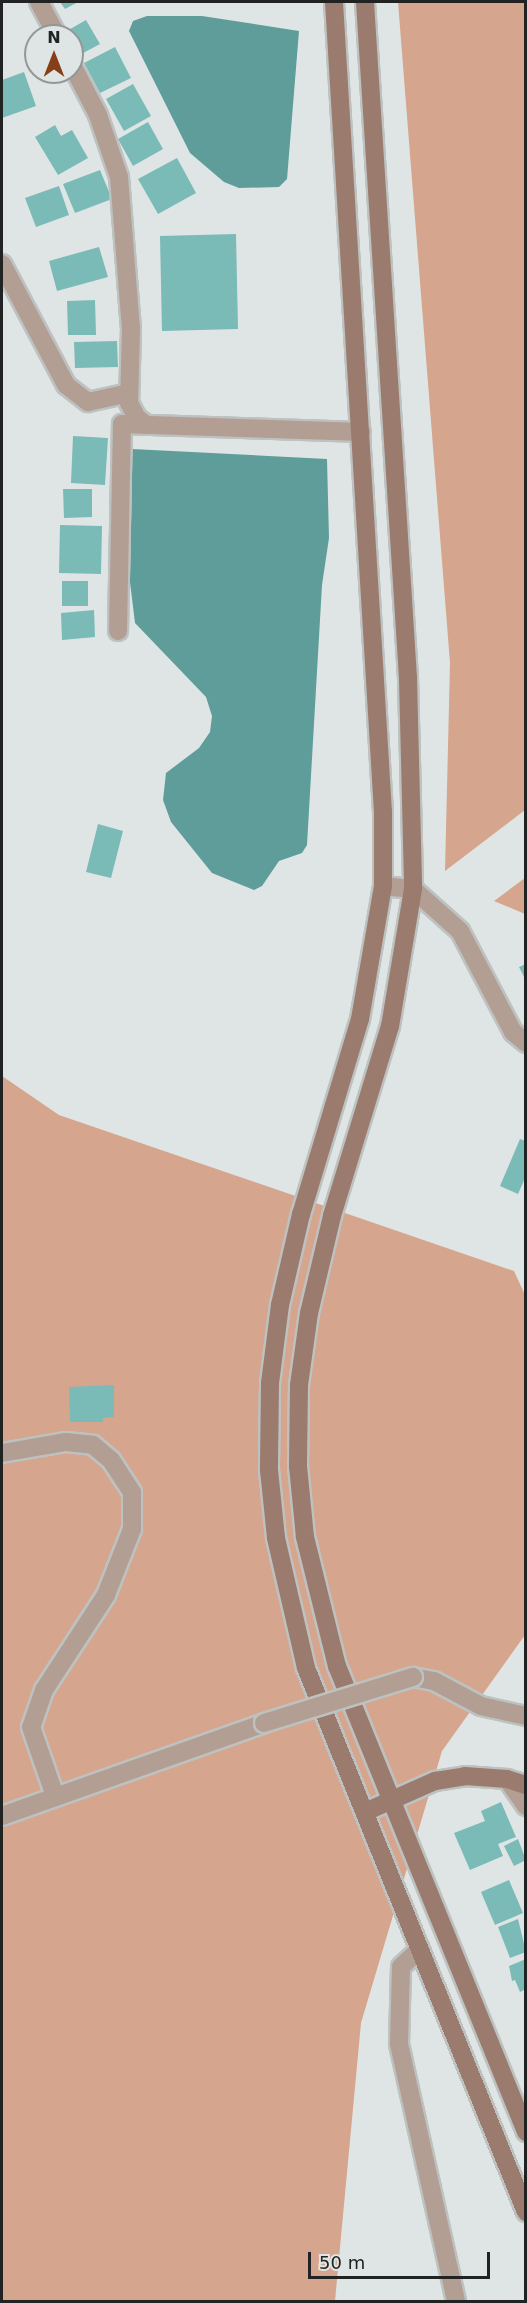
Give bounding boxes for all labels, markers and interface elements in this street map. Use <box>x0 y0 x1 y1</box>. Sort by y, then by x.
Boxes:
north arrow <box>24 24 84 84</box>
text: N <box>47 28 61 47</box>
scale bar <box>311 2240 492 2278</box>
text: 50 m <box>319 2252 365 2273</box>

